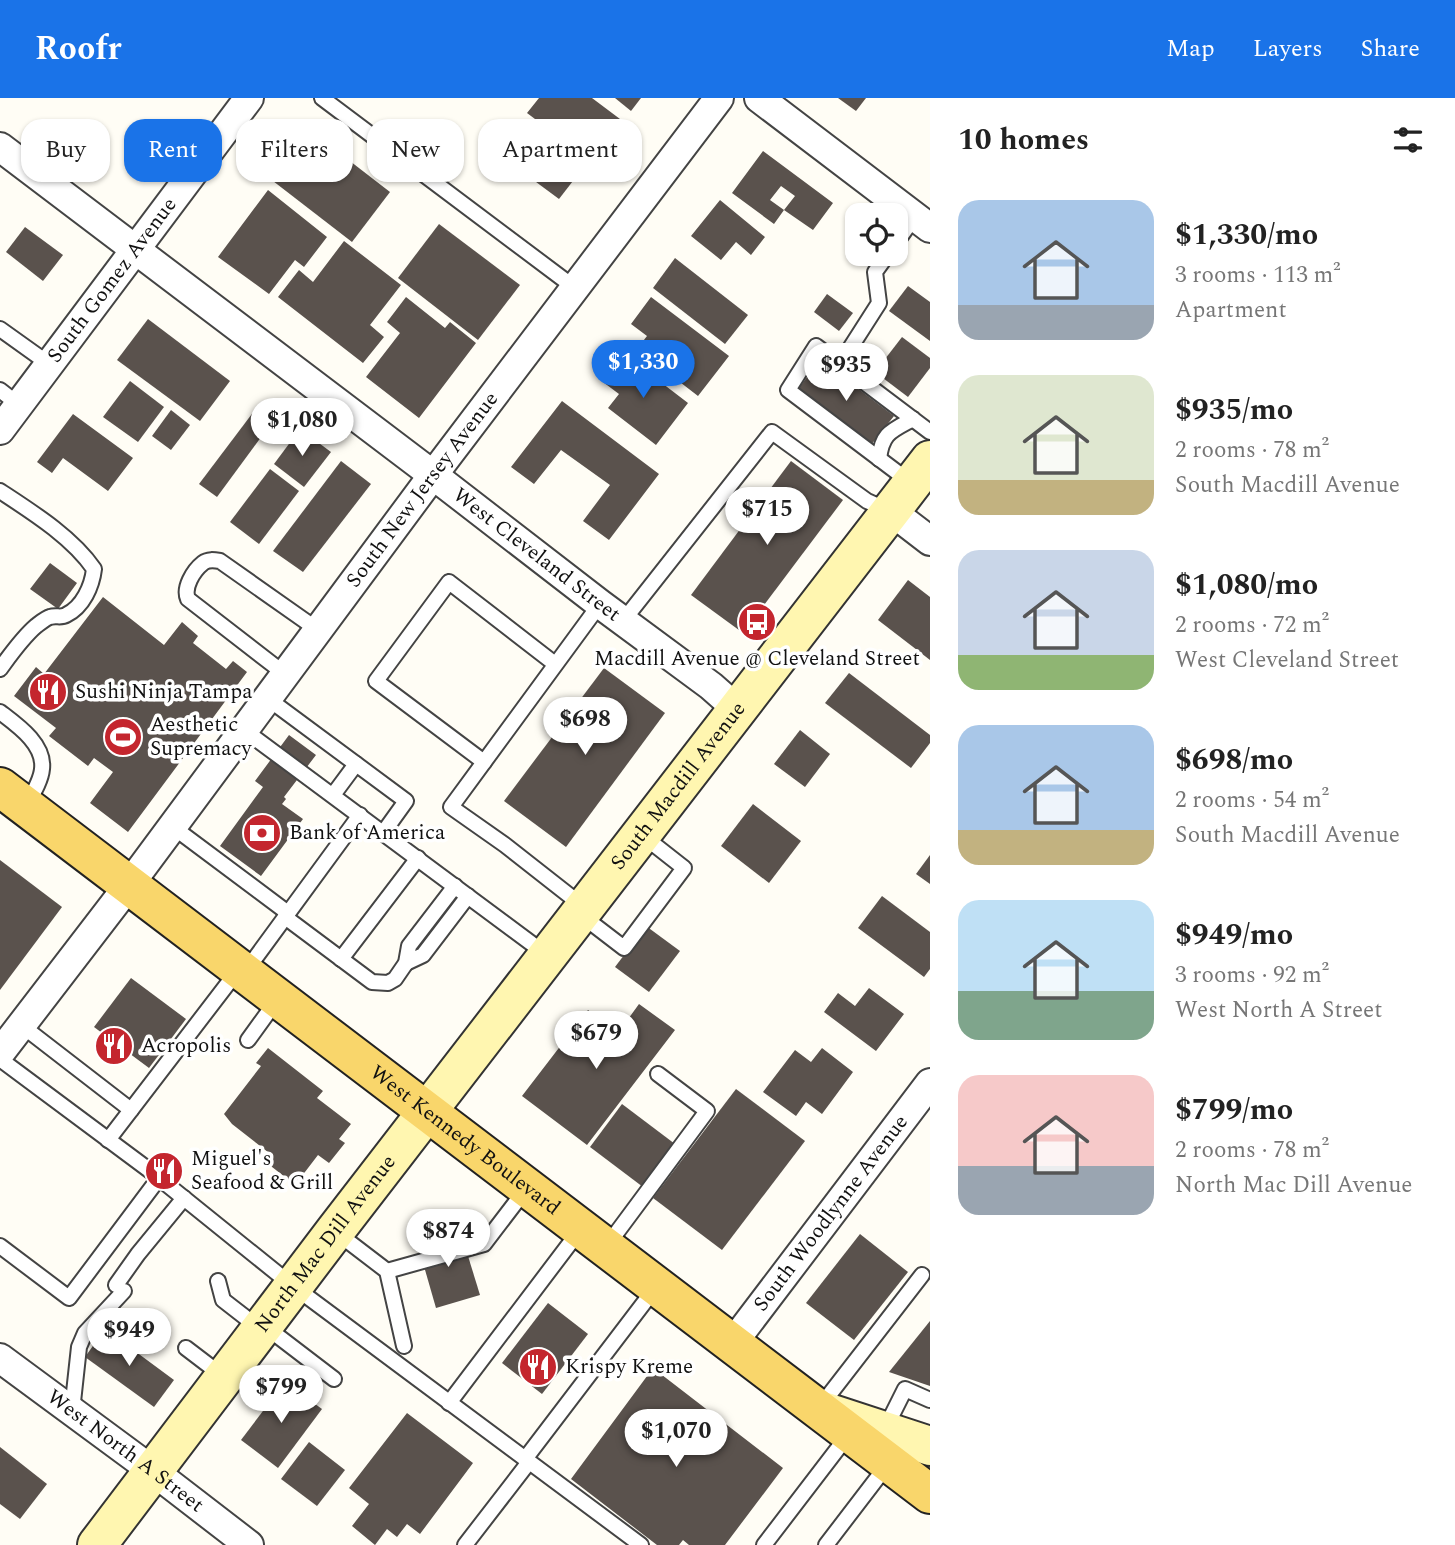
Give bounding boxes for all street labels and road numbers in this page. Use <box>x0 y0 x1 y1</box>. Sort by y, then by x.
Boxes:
street label: South Gomez Avenue <box>39 191 185 370</box>
street label: South New Jersey Avenue <box>338 385 507 595</box>
street label: West Cleveland Street <box>446 480 627 630</box>
street label: South Macdill Avenue <box>603 695 754 877</box>
street label: West Kennedy Boulevard <box>363 1057 567 1224</box>
street label: South Woodlynne Avenue <box>746 1108 916 1319</box>
street label: North Mac Dill Avenue <box>247 1148 404 1340</box>
street label: West North A Street <box>40 1382 211 1521</box>

